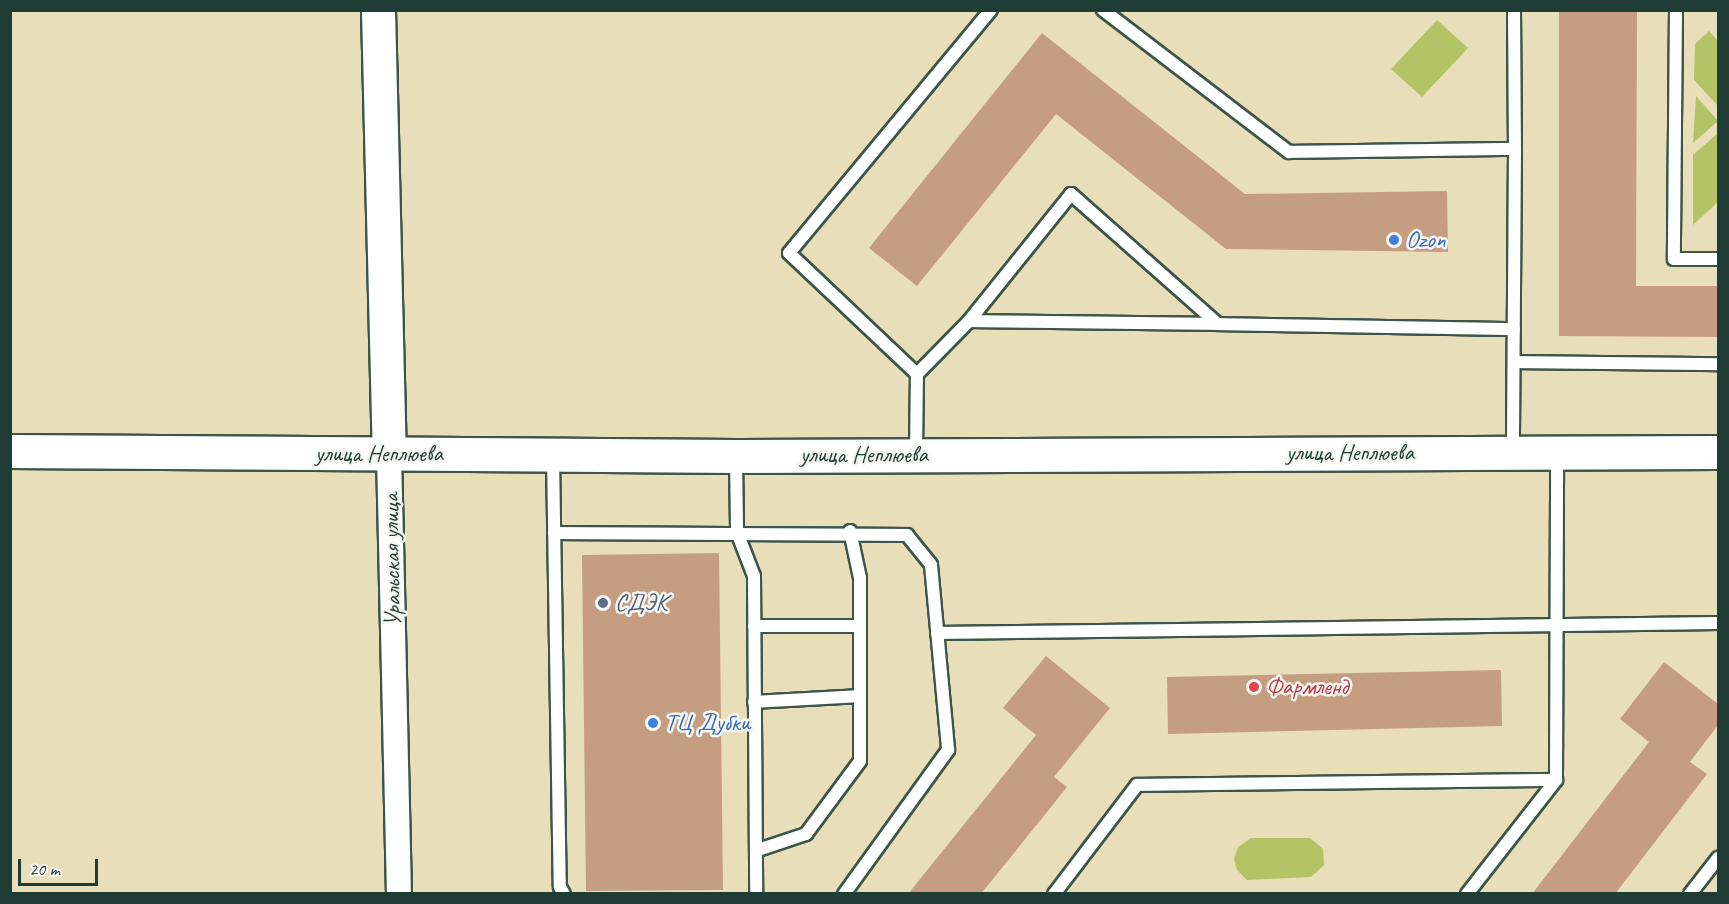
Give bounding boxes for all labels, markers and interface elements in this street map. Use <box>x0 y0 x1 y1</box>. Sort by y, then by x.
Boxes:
place label: Ozon <box>1406 226 1445 254</box>
marker: Ozon <box>1387 233 1401 247</box>
street label: улица Неплюева <box>1286 439 1414 467</box>
street label: улица Неплюева <box>315 440 443 468</box>
street label: улица Неплюева <box>800 441 928 469</box>
street label: Уральская улица <box>376 493 408 627</box>
place label: СДЭК <box>615 589 668 617</box>
marker: СДЭК <box>596 596 610 610</box>
place label: Фармленд <box>1266 673 1348 701</box>
marker: Фармленд <box>1247 680 1261 694</box>
place label: ТЦ Дубки <box>665 709 750 737</box>
marker: ТЦ Дубки <box>646 716 660 730</box>
scale bar <box>21 847 100 885</box>
text: 20 m <box>29 858 60 880</box>

